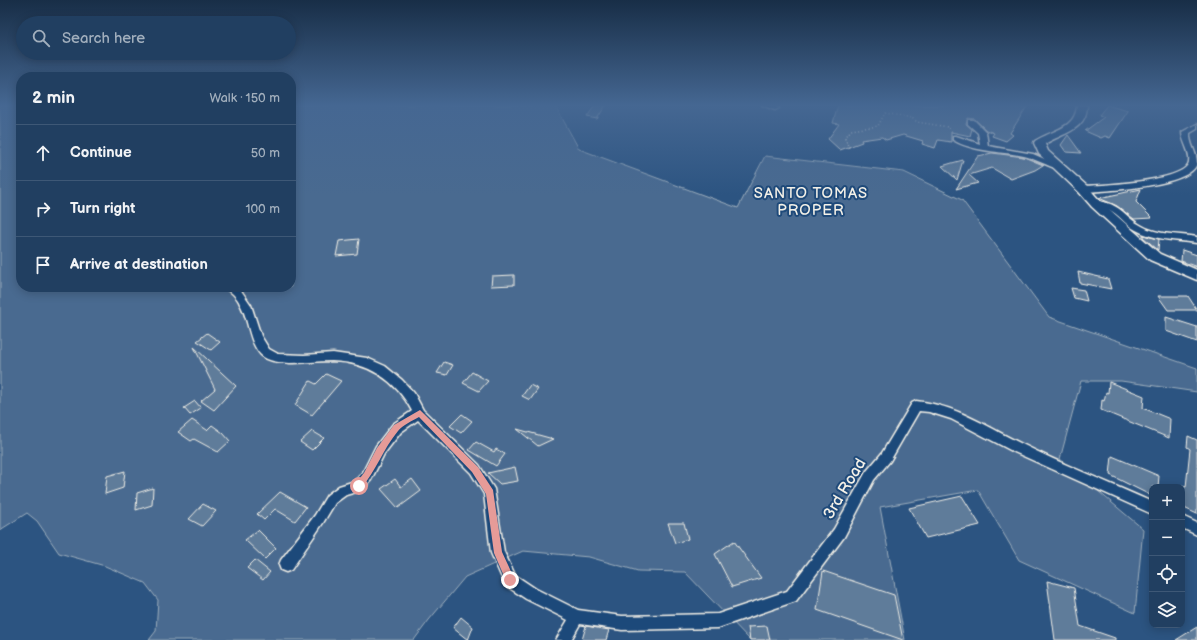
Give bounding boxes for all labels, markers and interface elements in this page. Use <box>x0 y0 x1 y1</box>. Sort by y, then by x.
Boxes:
search box <box>16 16 296 60</box>
icon: search <box>30 27 52 49</box>
text: Search here <box>62 29 145 48</box>
text: 2 min <box>32 88 75 108</box>
text: Walk · 150 m <box>209 90 280 106</box>
icon: ahead <box>32 142 54 164</box>
text: Continue <box>70 143 132 162</box>
text: 50 m <box>251 145 280 161</box>
district label: SANTO TOMAS PROPER <box>754 184 868 220</box>
icon: right <box>32 198 54 220</box>
text: Turn right <box>70 199 135 218</box>
text: 100 m <box>245 201 280 217</box>
icon: arrive <box>32 254 54 276</box>
text: Arrive at destination <box>70 255 208 274</box>
street label: 3rd Road <box>819 455 871 523</box>
route start <box>350 477 368 495</box>
map controls <box>1149 484 1185 628</box>
button: + <box>1149 484 1185 520</box>
button: − <box>1149 520 1185 556</box>
button: locate <box>1149 556 1185 592</box>
route end <box>501 571 519 589</box>
button: layers <box>1149 592 1185 628</box>

